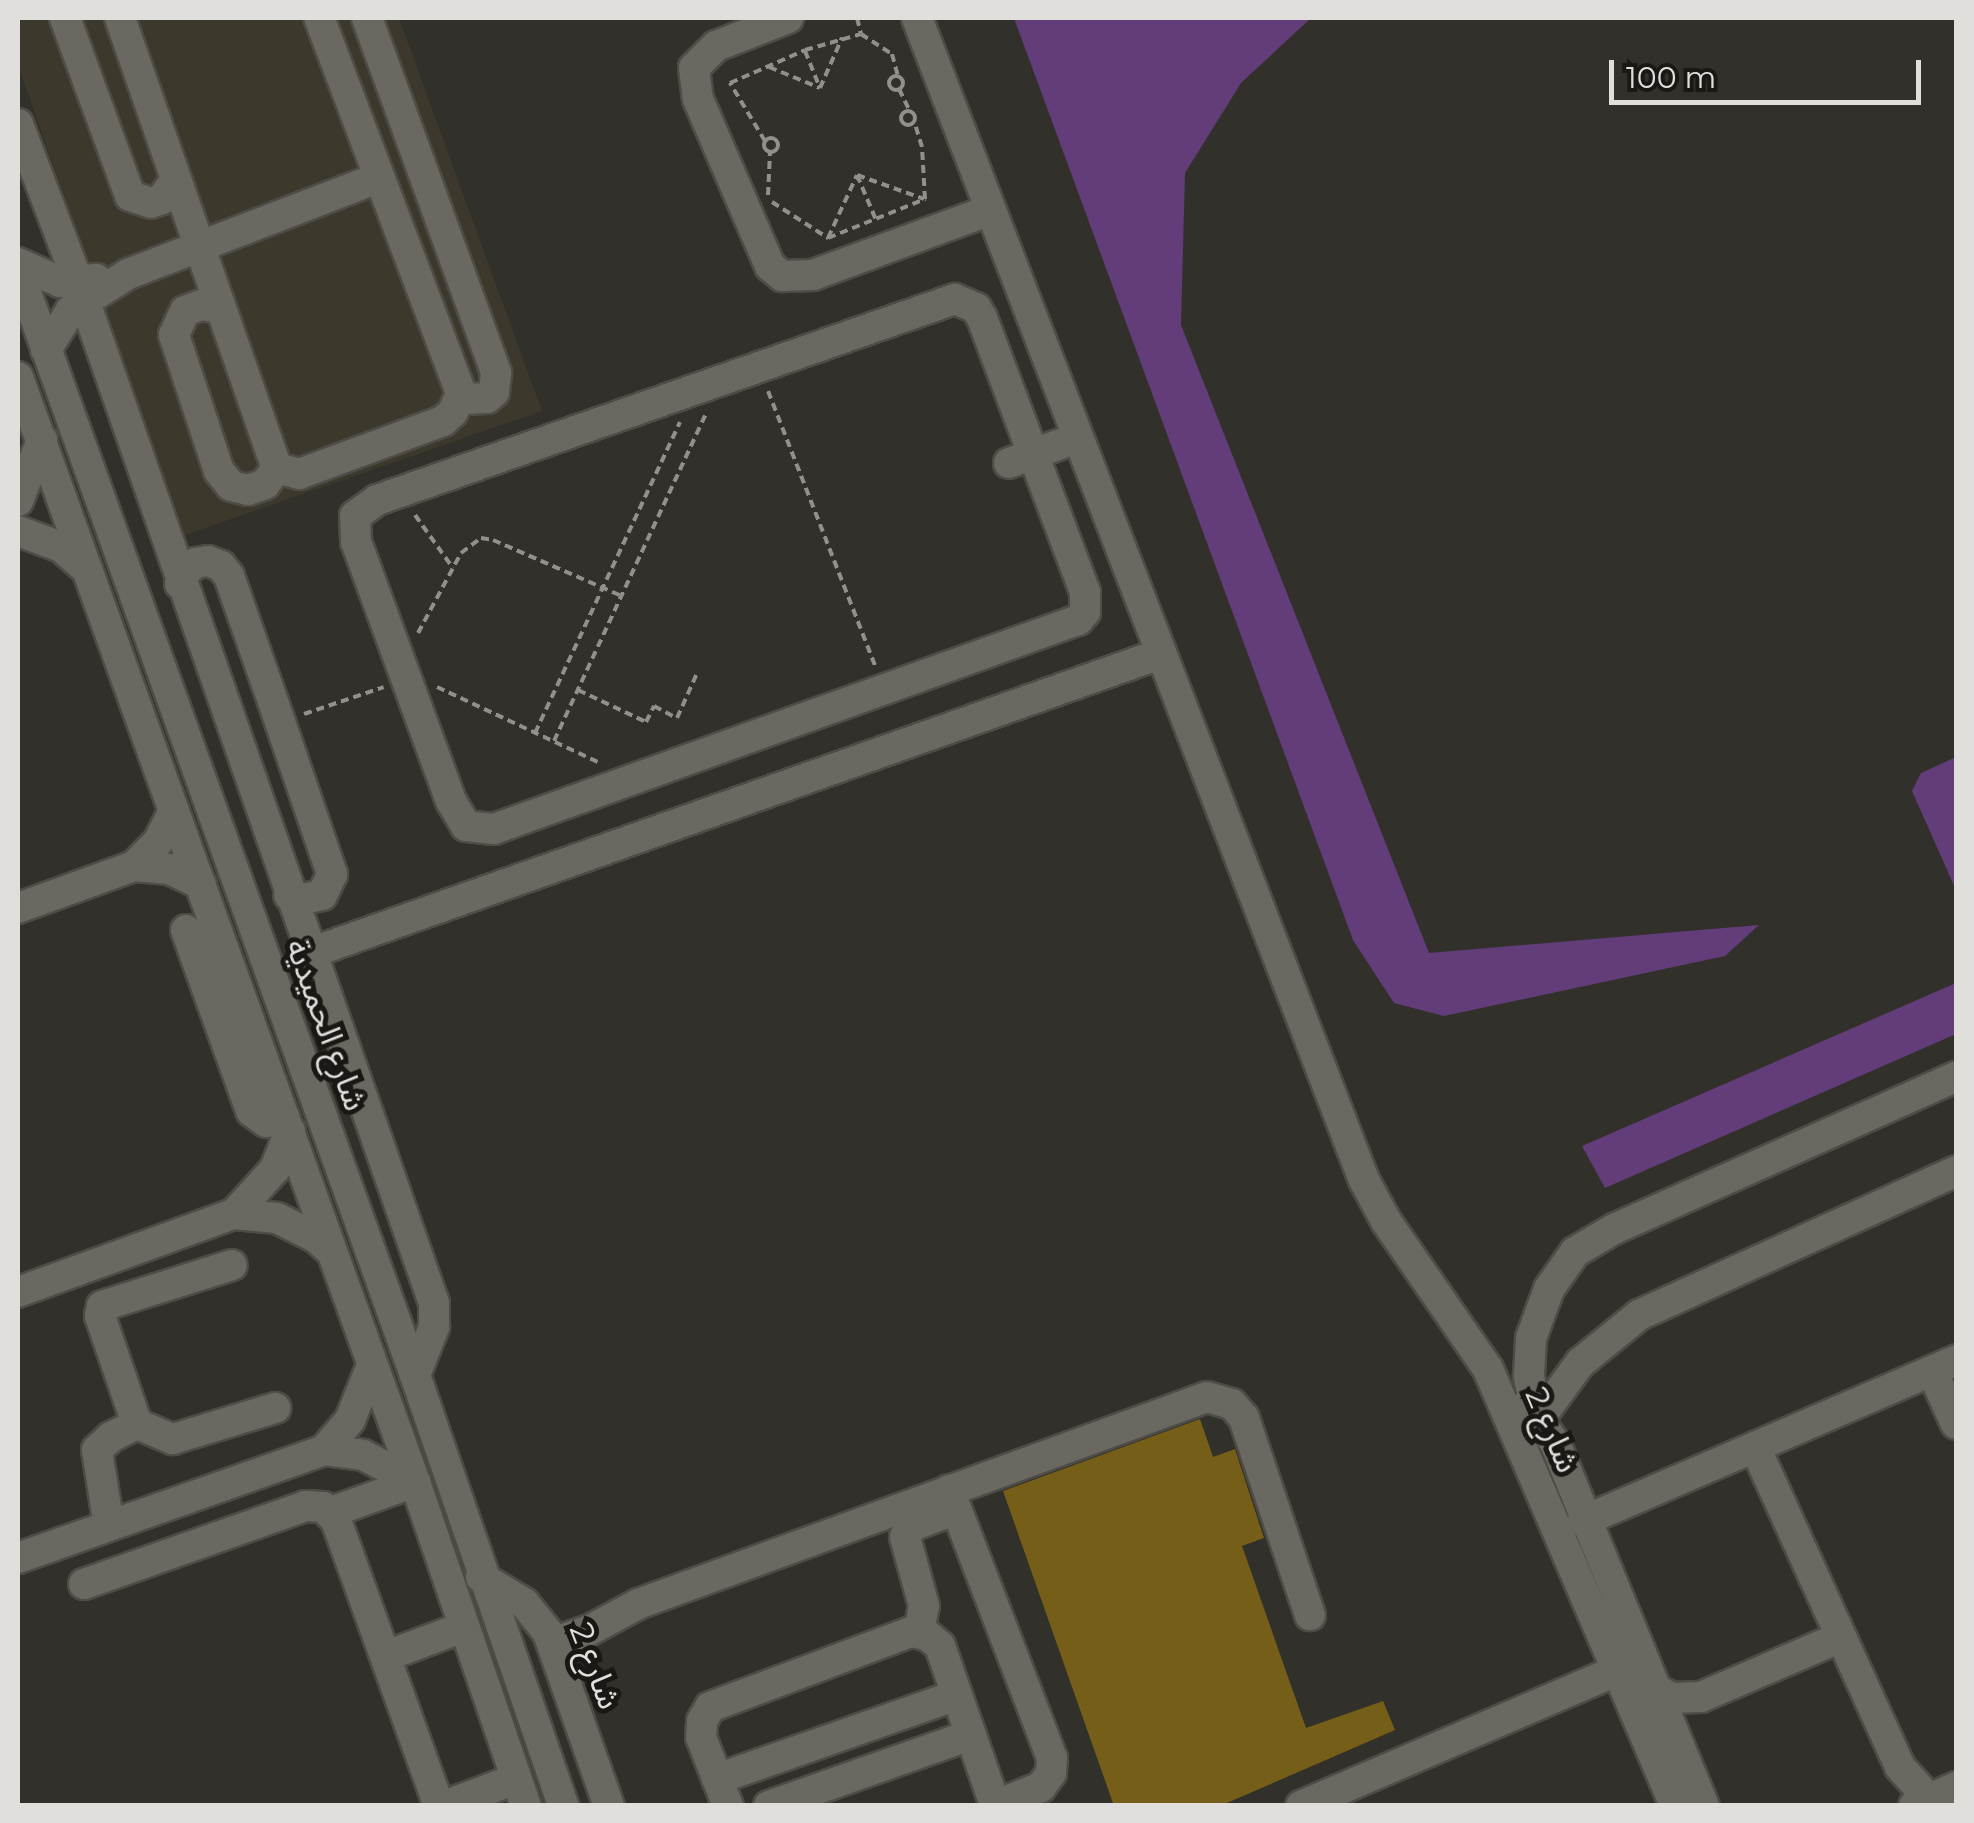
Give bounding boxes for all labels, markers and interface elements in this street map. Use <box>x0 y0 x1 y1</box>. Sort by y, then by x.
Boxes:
scale bar <box>1614 40 1926 102</box>
text: 100 m <box>1626 59 1716 96</box>
street label: شارع الحميدية <box>277 934 375 1116</box>
street label: شارع 2 <box>1517 1382 1587 1478</box>
street label: شارع 2 <box>561 1618 629 1714</box>

